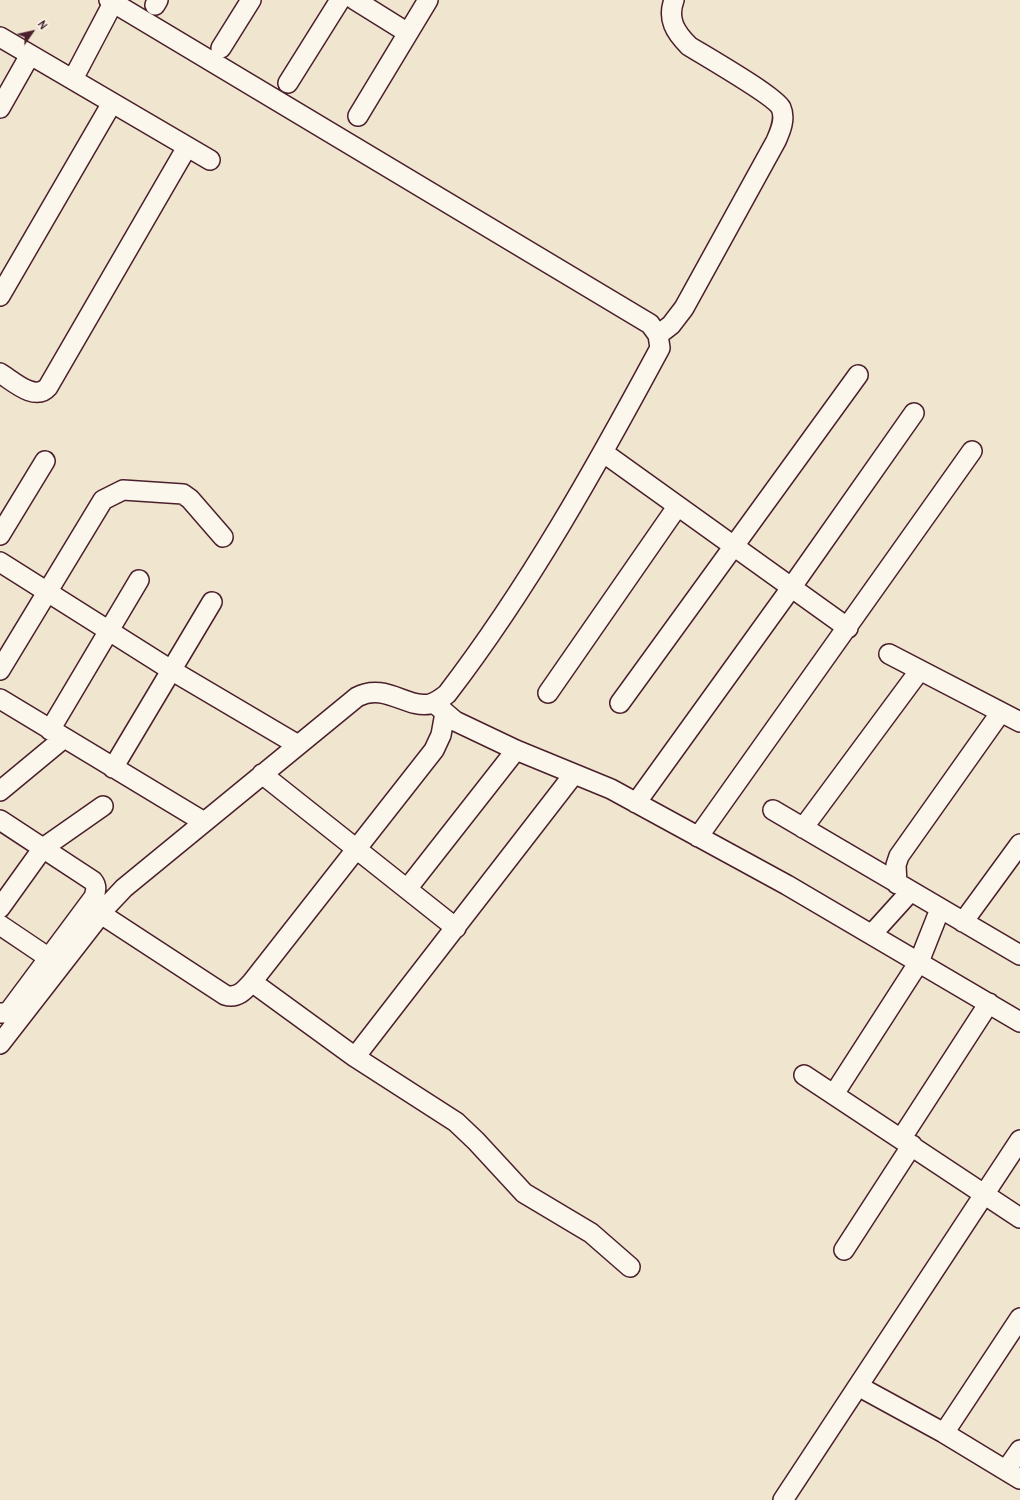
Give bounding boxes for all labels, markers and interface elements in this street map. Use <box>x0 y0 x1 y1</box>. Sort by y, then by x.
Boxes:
north arrow <box>12 12 52 52</box>
text: N <box>35 18 50 32</box>

